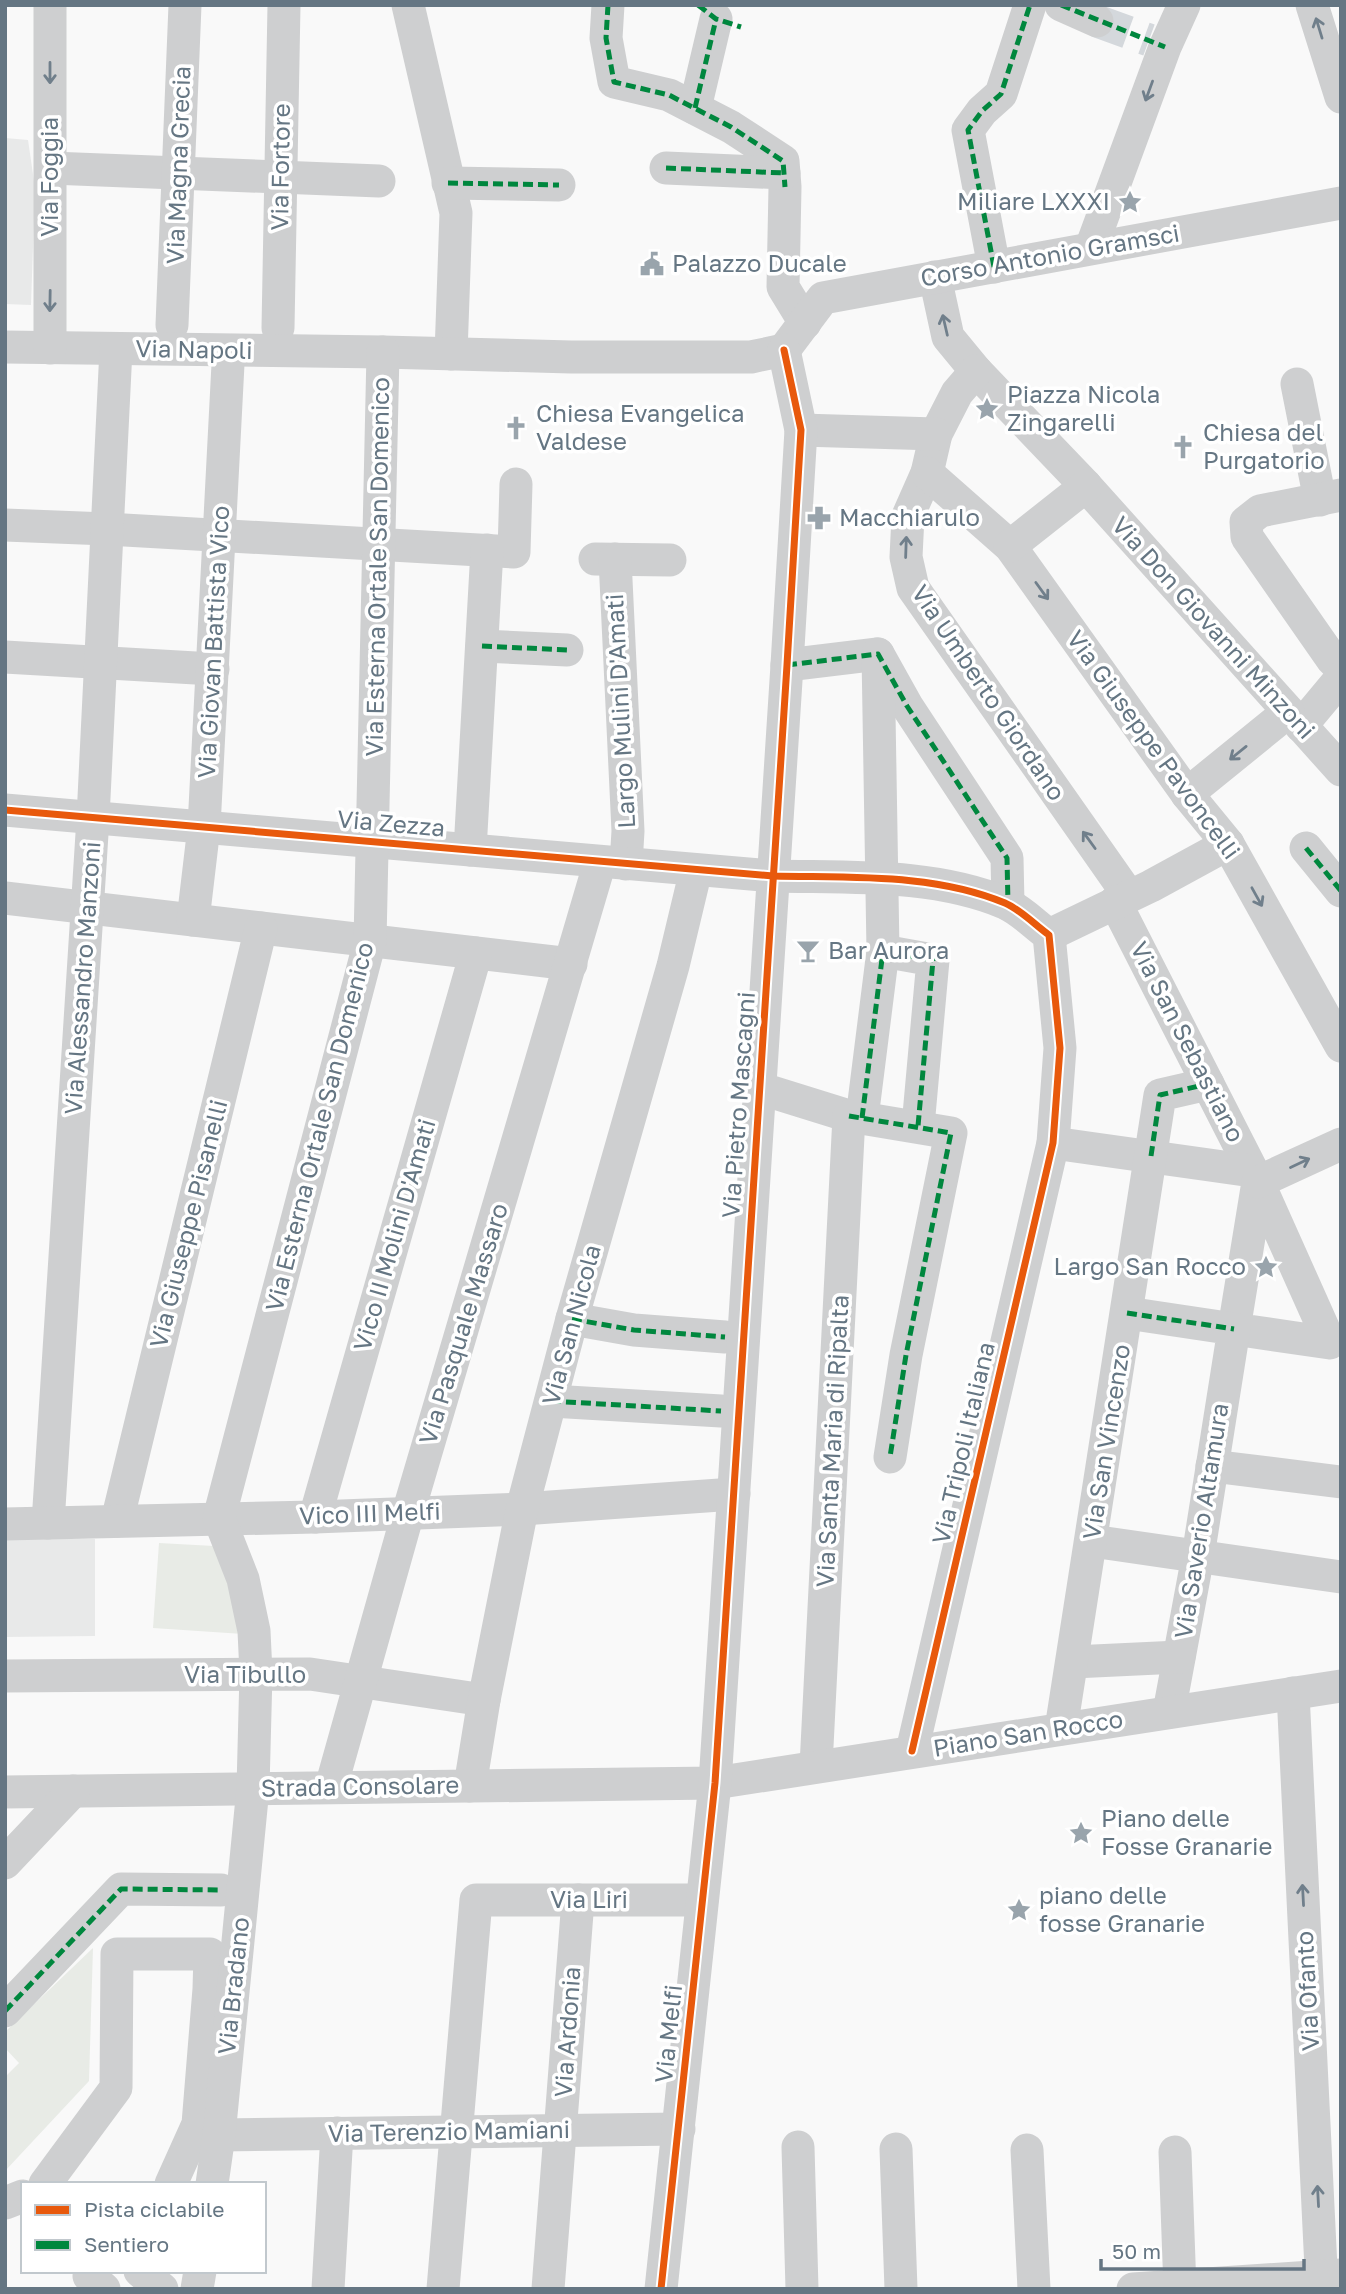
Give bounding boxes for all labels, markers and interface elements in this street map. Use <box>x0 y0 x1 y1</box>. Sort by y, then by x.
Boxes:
one-way arrow <box>1312 17 1325 39</box>
one-way arrow <box>43 62 57 85</box>
street label: Via Magna Grecia <box>160 65 195 265</box>
one-way arrow <box>1142 80 1154 102</box>
street label: Via Fortore <box>264 103 295 231</box>
street label: Via Foggia <box>34 117 63 237</box>
place label: Miliare LXXXI <box>957 186 1110 215</box>
place icon: Miliare LXXXI <box>1116 188 1144 216</box>
street label: Corso Antonio Gramsci <box>918 217 1181 292</box>
place label: Palazzo Ducale <box>672 248 847 277</box>
public building icon: Palazzo Ducale <box>638 250 666 278</box>
one-way arrow <box>43 289 56 312</box>
one-way arrow <box>938 314 952 337</box>
street label: Via Napoli <box>135 333 253 364</box>
street label: Via Esterna Ortale San Domenico <box>359 377 394 757</box>
place label: Piazza Nicola Zingarelli <box>1007 379 1160 436</box>
place icon: Piazza Nicola Zingarelli <box>973 395 1001 423</box>
place label: Chiesa Evangelica Valdese <box>536 398 745 455</box>
church icon: Chiesa Evangelica Valdese <box>502 414 530 442</box>
place label: Chiesa del Purgatorio <box>1203 417 1325 474</box>
church icon: Chiesa del Purgatorio <box>1169 433 1197 461</box>
place label: Macchiarulo <box>839 502 980 531</box>
pharmacy icon: Macchiarulo <box>805 504 833 532</box>
street label: Via Giovan Battista Vico <box>191 505 234 779</box>
street label: Via Don Giovanni Minzoni <box>1107 510 1322 744</box>
one-way arrow <box>900 535 913 558</box>
street label: Via Umberto Giordano <box>906 579 1072 805</box>
one-way arrow <box>1035 581 1049 600</box>
street label: Largo Mulini D'Amati <box>599 593 640 829</box>
street label: Via Giuseppe Pavoncelli <box>1062 624 1247 864</box>
one-way arrow <box>1229 745 1247 761</box>
street label: Via Zezza <box>336 803 446 842</box>
one-way arrow <box>1082 831 1096 850</box>
street label: Via Alessandro Manzoni <box>57 840 106 1116</box>
one-way arrow <box>1251 886 1264 907</box>
place label: Bar Aurora <box>828 935 949 964</box>
street label: Via San Sebastiano <box>1125 936 1251 1146</box>
bar icon: Bar Aurora <box>794 937 822 965</box>
street label: Via Esterna Ortale San Domenico <box>259 939 379 1314</box>
street label: Via Pietro Mascagni <box>715 991 760 1219</box>
street label: Via Giuseppe Pisanelli <box>143 1096 232 1351</box>
street label: Vico II Molini D'Amati <box>347 1115 441 1354</box>
one-way arrow <box>1288 1156 1310 1169</box>
street label: Via Pasquale Massaro <box>412 1199 513 1448</box>
street label: Via San Nicola <box>535 1241 606 1408</box>
place label: Largo San Rocco <box>1054 1251 1246 1280</box>
place icon: Largo San Rocco <box>1252 1253 1280 1281</box>
street label: Via Santa Maria di Ripalta <box>809 1294 854 1588</box>
street label: Via Tripoli Italiana <box>925 1339 1000 1547</box>
street label: Via San Vincenzo <box>1076 1342 1135 1542</box>
street label: Via Saverio Altamura <box>1168 1401 1233 1641</box>
street label: Vico III Melfi <box>299 1496 441 1529</box>
street label: Via Tibullo <box>184 1659 306 1688</box>
street label: Piano San Rocco <box>931 1703 1125 1762</box>
street label: Strada Consolare <box>261 1769 459 1802</box>
place label: Piano delle Fosse Granarie <box>1101 1803 1272 1860</box>
place icon: Piano delle Fosse Granarie <box>1067 1819 1095 1847</box>
place label: piano delle fosse Granarie <box>1039 1880 1205 1937</box>
street label: Via Liri <box>550 1884 628 1913</box>
one-way arrow <box>1297 1884 1310 1907</box>
place icon: piano delle fosse Granarie <box>1005 1896 1033 1924</box>
street label: Via Bradano <box>211 1916 254 2056</box>
street label: Via Ofanto <box>1289 1930 1324 2052</box>
street label: Via Ardonia <box>547 1965 586 2098</box>
street label: Via Melfi <box>648 1983 687 2085</box>
street label: Via Terenzio Mamiani <box>328 2114 570 2147</box>
legend <box>21 2182 266 2273</box>
one-way arrow <box>1311 2185 1324 2208</box>
text: Pista ciclabile <box>84 2196 224 2222</box>
scale bar <box>1101 2228 1304 2272</box>
text: Sentiero <box>84 2231 169 2257</box>
text: 50 m <box>1112 2238 1161 2264</box>

